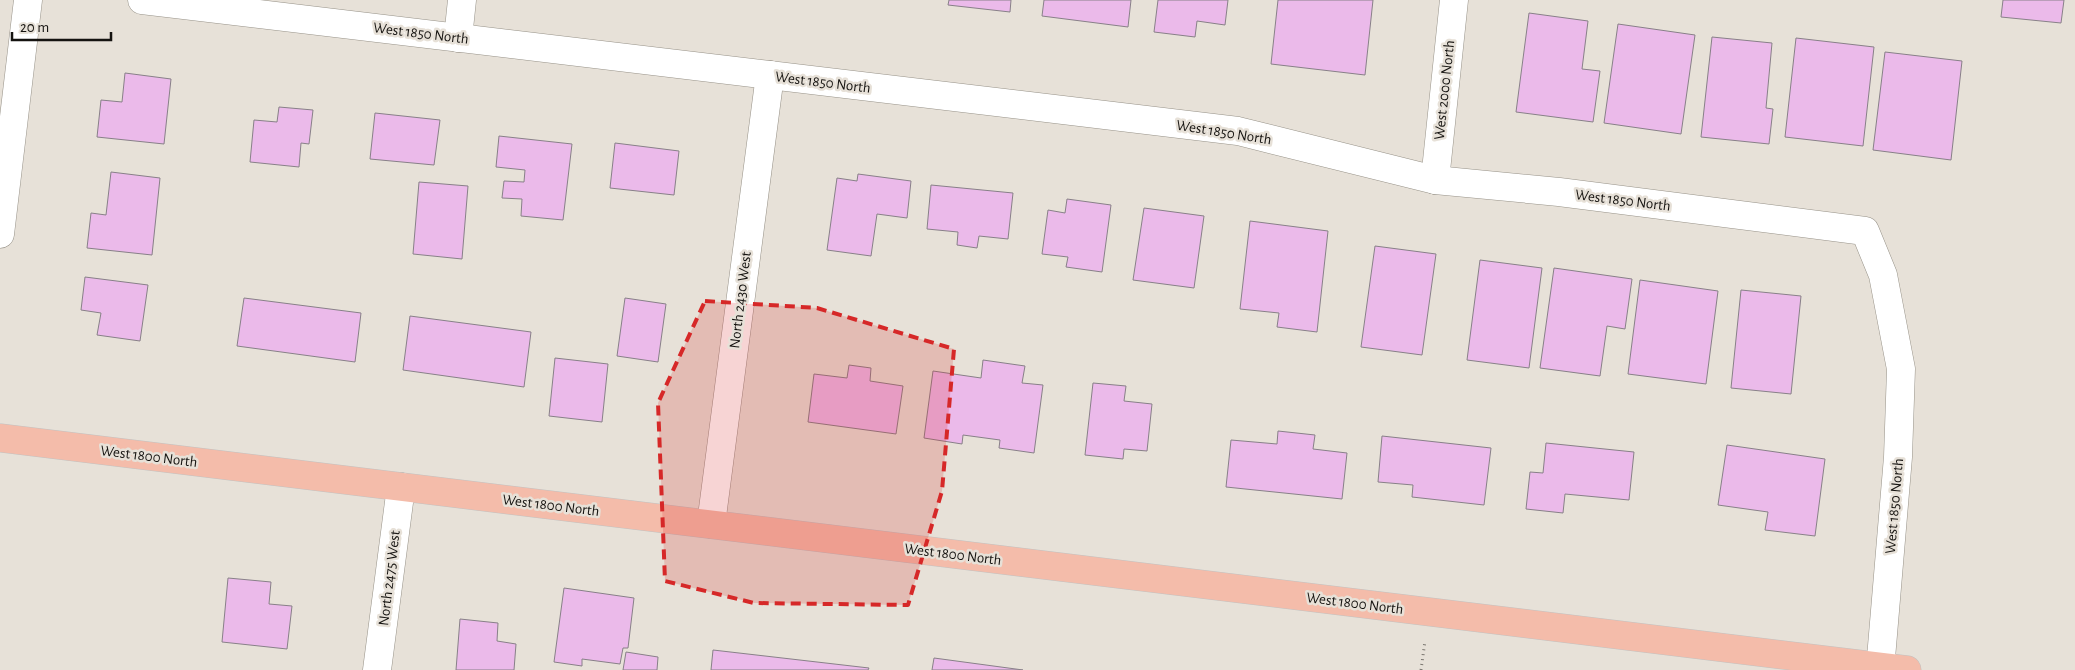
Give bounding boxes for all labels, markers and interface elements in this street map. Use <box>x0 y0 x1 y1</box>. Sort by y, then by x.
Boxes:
scale bar <box>12 10 111 42</box>
text: 20 m <box>20 20 49 35</box>
street label: West 1850 North <box>372 20 469 47</box>
street label: West 2000 North <box>1432 39 1457 141</box>
street label: West 1850 North <box>774 69 871 96</box>
street label: West 1850 North <box>1175 118 1273 147</box>
street label: West 1850 North <box>1574 187 1671 214</box>
street label: North 2430 West <box>727 250 754 349</box>
street label: West 1800 North <box>100 443 198 470</box>
street label: West 1850 North <box>1883 458 1906 555</box>
street label: West 1800 North <box>502 492 600 519</box>
street label: North 2475 West <box>376 529 403 627</box>
street label: West 1800 North <box>904 541 1002 568</box>
street label: West 1800 North <box>1306 590 1404 617</box>

